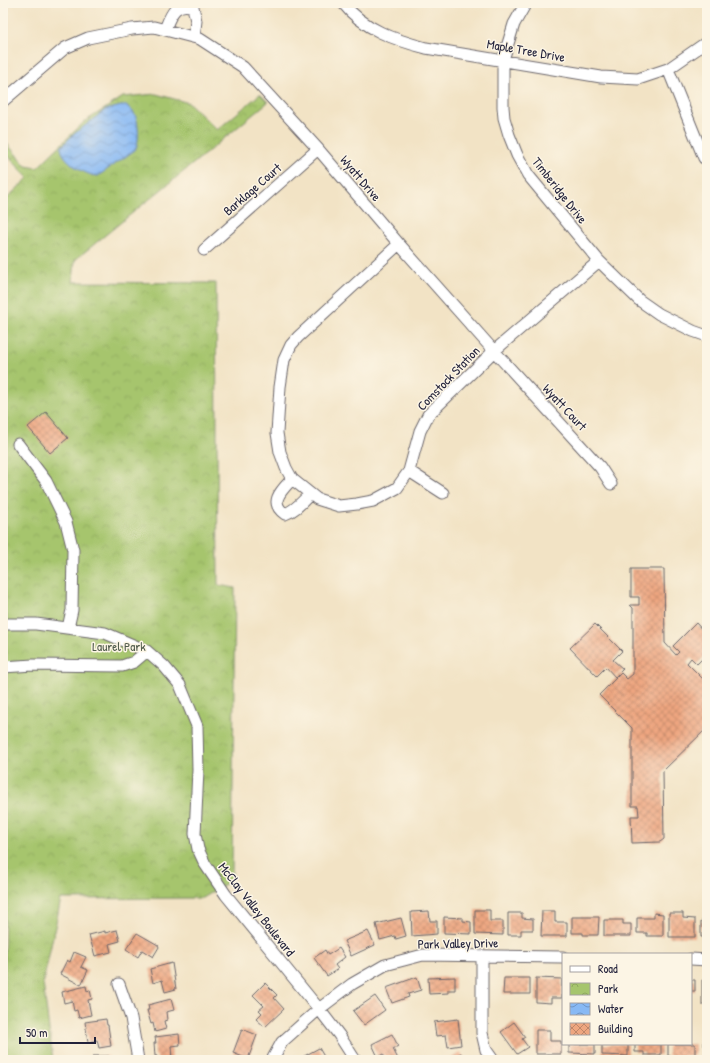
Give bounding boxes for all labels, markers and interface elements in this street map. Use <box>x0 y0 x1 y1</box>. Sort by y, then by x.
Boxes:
street label: Maple Tree Drive <box>486 34 566 66</box>
street label: Wyatt Drive <box>336 151 386 205</box>
street label: Timberidge Drive <box>528 153 592 227</box>
street label: Barklage Court <box>219 158 285 219</box>
street label: Comstock Station <box>413 342 484 414</box>
street label: Wyatt Court <box>539 380 592 435</box>
park label: Laurel Park <box>92 637 146 655</box>
street label: McClay Valley Boulevard <box>215 858 299 960</box>
street label: Park Valley Drive <box>417 933 499 953</box>
legend <box>562 953 692 1045</box>
text: Road <box>598 960 618 977</box>
text: Park <box>598 980 618 997</box>
text: Water <box>598 1000 624 1017</box>
scale bar <box>20 1019 95 1045</box>
text: Building <box>598 1020 633 1037</box>
text: 50 m <box>26 1024 47 1041</box>

